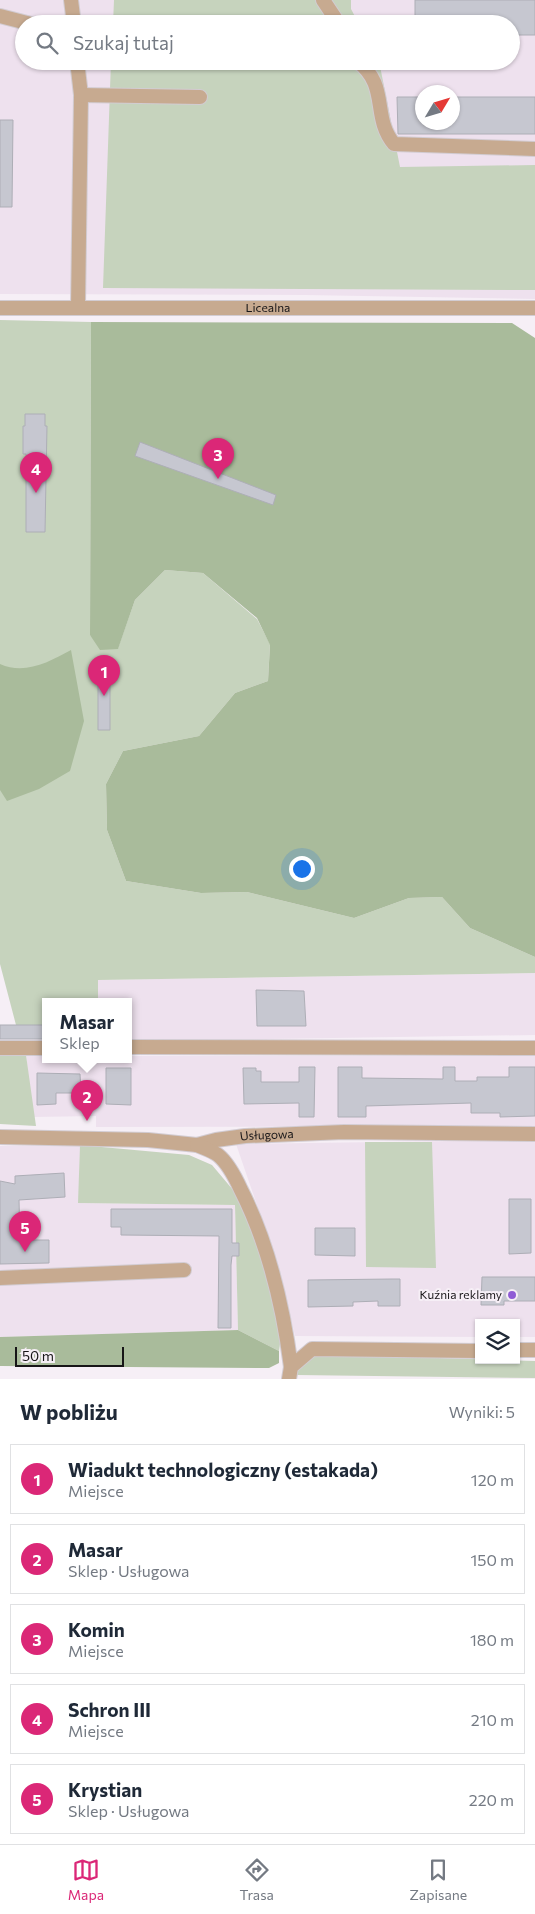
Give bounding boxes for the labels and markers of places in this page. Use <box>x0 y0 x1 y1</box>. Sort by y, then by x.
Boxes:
pin: 3 <box>202 438 234 479</box>
pin: 4 <box>20 452 52 493</box>
pin: 1 <box>88 655 120 696</box>
pin: 2 <box>71 1080 103 1121</box>
pin: 5 <box>9 1211 41 1252</box>
place label: Kuźnia reklamy <box>420 1287 502 1301</box>
marker: Kuźnia reklamy <box>506 1289 518 1301</box>

